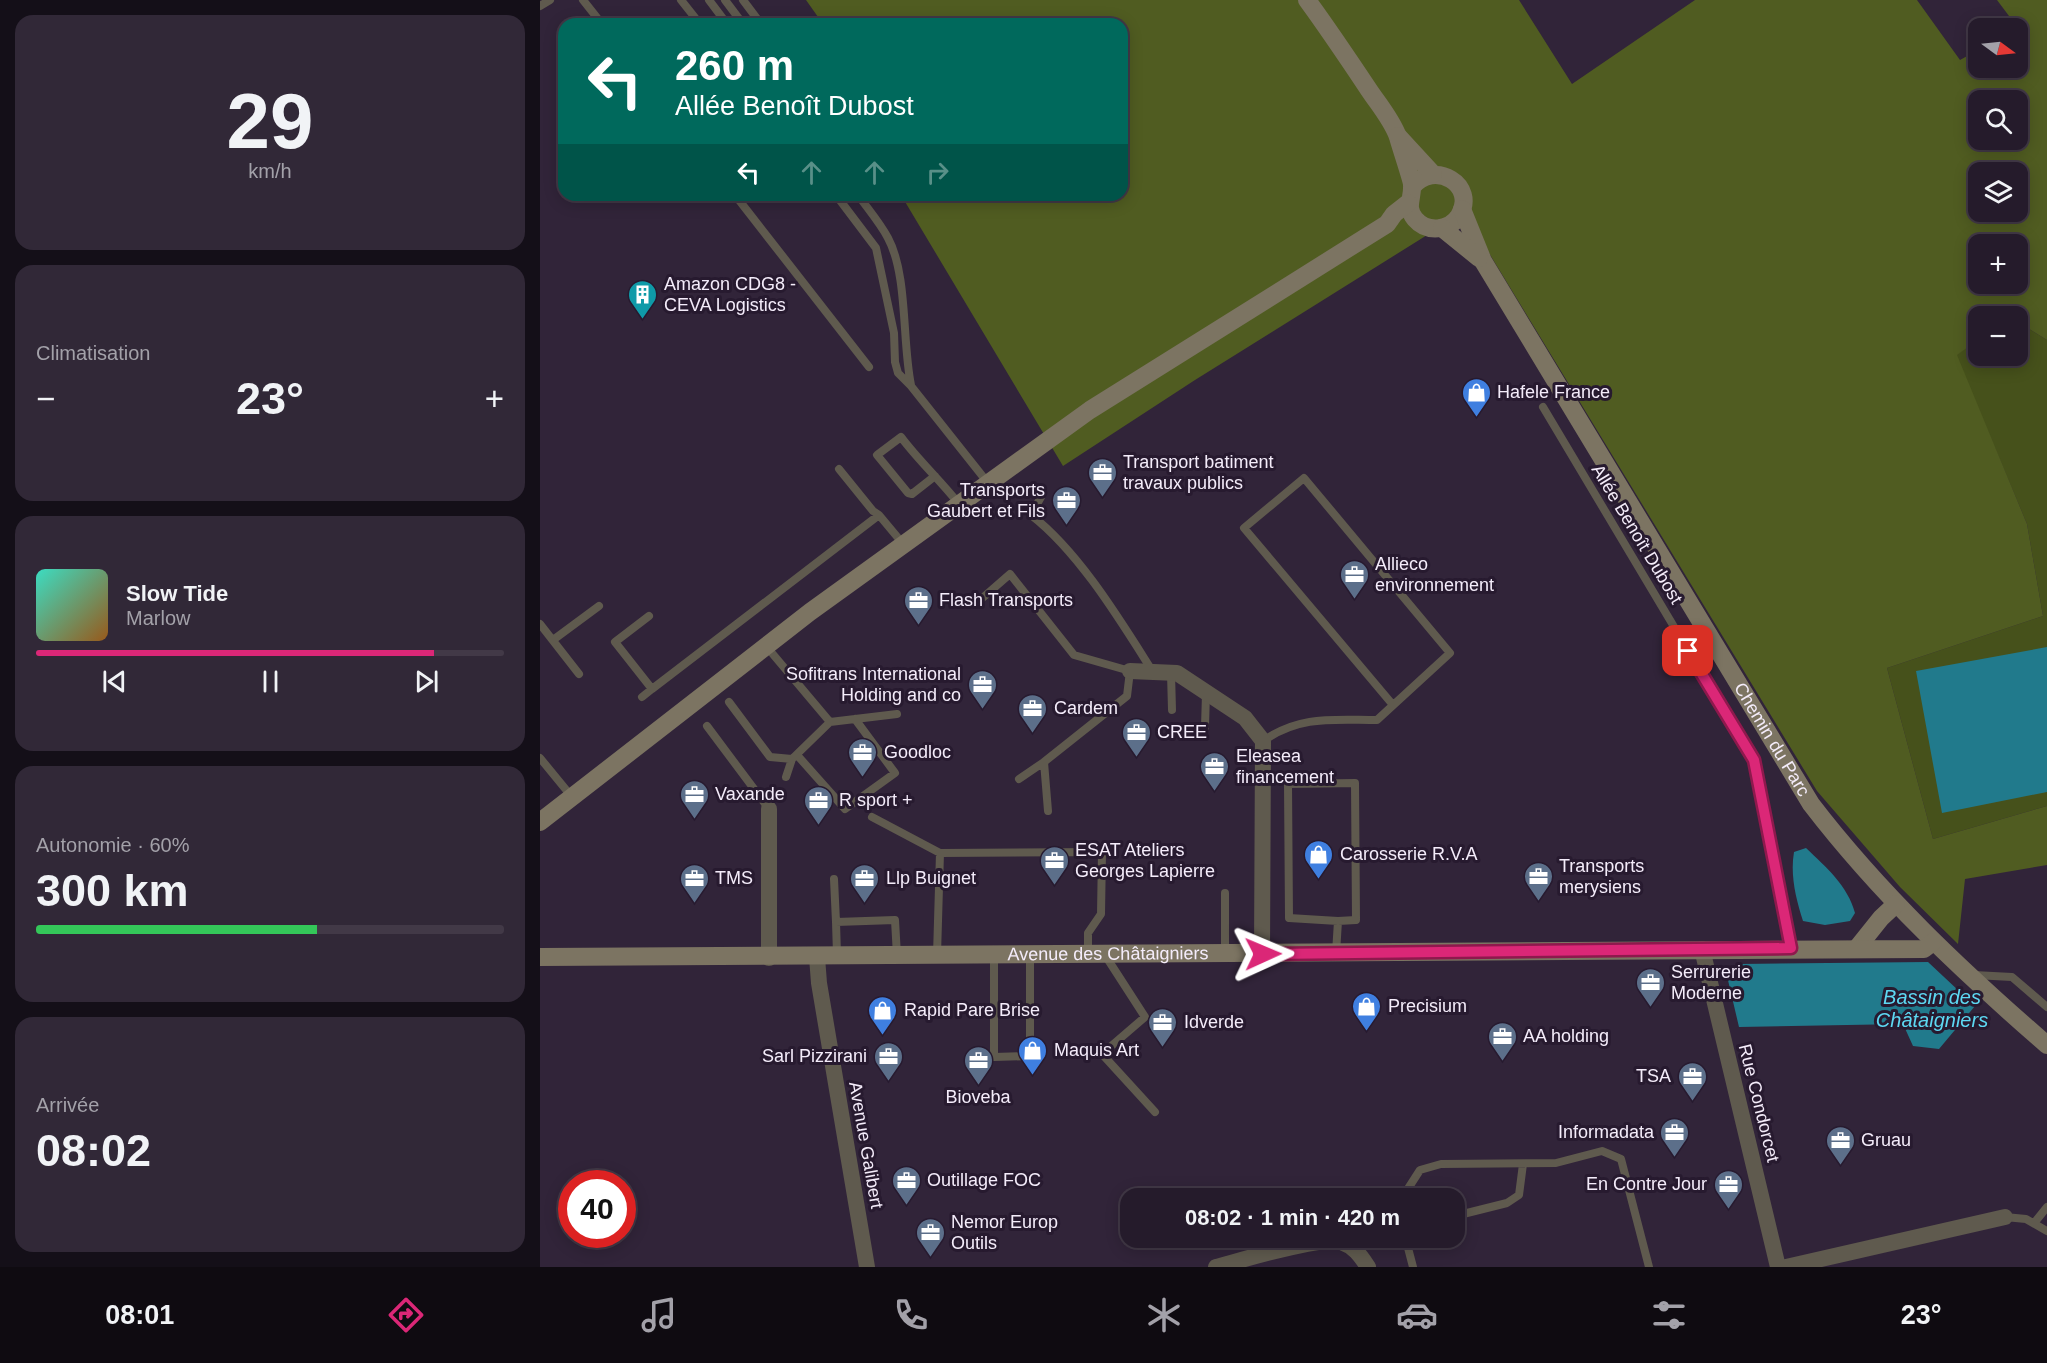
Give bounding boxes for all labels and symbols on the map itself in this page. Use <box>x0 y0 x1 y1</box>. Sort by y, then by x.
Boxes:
north arrow <box>1968 18 2028 78</box>
place label: Amazon CDG8 - CEVA Logistics <box>664 274 796 315</box>
building icon: Amazon CDG8 - CEVA Logistics <box>627 278 659 320</box>
shop icon: Hafele France <box>1460 376 1492 418</box>
place label: Hafele France <box>1497 382 1610 402</box>
place label: Transport batiment travaux publics <box>1123 452 1273 493</box>
office icon: Transport batiment travaux publics <box>1086 456 1118 498</box>
street label: Allée Benoît Dubost <box>1587 461 1687 607</box>
place label: Transports Gaubert et Fils <box>927 480 1045 521</box>
office icon: Transports Gaubert et Fils <box>1050 484 1082 526</box>
place label: Allieco environnement <box>1375 554 1494 595</box>
office icon: Allieco environnement <box>1338 558 1370 600</box>
office icon: Flash Transports <box>902 584 934 626</box>
place label: Flash Transports <box>939 590 1073 610</box>
pin <box>1662 625 1713 676</box>
place label: Sofitrans International Holding and co <box>786 664 961 705</box>
office icon: Sofitrans International Holding and co <box>966 668 998 710</box>
street label: Chemin du Parc <box>1730 679 1814 800</box>
office icon: Cardem <box>1017 692 1049 734</box>
place label: Cardem <box>1054 698 1118 718</box>
office icon: CREE <box>1120 716 1152 758</box>
place label: CREE <box>1157 722 1207 742</box>
office icon: Goodloc <box>847 736 879 778</box>
place label: Goodloc <box>884 742 951 762</box>
place label: Eleasea financement <box>1236 746 1334 787</box>
office icon: Eleasea financement <box>1199 750 1231 792</box>
office icon: Vaxande <box>678 778 710 820</box>
place label: Vaxande <box>715 784 785 804</box>
office icon: R sport + <box>802 784 834 826</box>
place label: R sport + <box>839 790 913 810</box>
shop icon: Carosserie R.V.A <box>1303 838 1335 880</box>
place label: ESAT Ateliers Georges Lapierre <box>1075 840 1215 881</box>
office icon: ESAT Ateliers Georges Lapierre <box>1038 844 1070 886</box>
place label: Carosserie R.V.A <box>1340 844 1477 864</box>
place label: Transports merysiens <box>1559 856 1644 897</box>
office icon: Transports merysiens <box>1522 860 1554 902</box>
office icon: TMS <box>678 862 710 904</box>
office icon: Llp Buignet <box>849 862 881 904</box>
place label: TMS <box>715 868 753 888</box>
place label: Llp Buignet <box>886 868 976 888</box>
position arrow <box>1231 922 1295 986</box>
street label: Avenue des Châtaigniers <box>1007 943 1209 964</box>
place label: Serrurerie Moderne <box>1671 962 1751 1003</box>
office icon: Serrurerie Moderne <box>1634 966 1666 1008</box>
water label: Bassin des Châtaigniers <box>1876 986 1988 1031</box>
shop icon: Precisium <box>1351 990 1383 1032</box>
shop icon: Rapid Pare Brise <box>867 994 899 1036</box>
place label: Precisium <box>1388 996 1467 1016</box>
place label: Rapid Pare Brise <box>904 1000 1040 1020</box>
office icon: Idverde <box>1147 1006 1179 1048</box>
place label: Idverde <box>1184 1012 1244 1032</box>
office icon: AA holding <box>1486 1020 1518 1062</box>
place label: AA holding <box>1523 1026 1609 1046</box>
shop icon: Maquis Art <box>1017 1034 1049 1076</box>
office icon: Sarl Pizzirani <box>872 1040 904 1082</box>
place label: Maquis Art <box>1054 1040 1139 1060</box>
street label: Rue Condorcet <box>1735 1042 1783 1164</box>
office icon: Bioveba <box>962 1044 994 1086</box>
place label: Sarl Pizzirani <box>762 1046 867 1066</box>
office icon: TSA <box>1676 1060 1708 1102</box>
place label: TSA <box>1636 1066 1671 1086</box>
street label: Avenue Galibert <box>845 1080 887 1210</box>
place label: Bioveba <box>945 1087 1012 1107</box>
office icon: Informadata <box>1659 1116 1691 1158</box>
place label: Informadata <box>1558 1122 1655 1142</box>
office icon: Gruau <box>1824 1124 1856 1166</box>
place label: Gruau <box>1861 1130 1911 1150</box>
office icon: Outillage FOC <box>890 1164 922 1206</box>
office icon: En Contre Jour <box>1712 1168 1744 1210</box>
speed limit sign: 40 <box>558 1170 636 1248</box>
place label: Outillage FOC <box>927 1170 1041 1190</box>
place label: En Contre Jour <box>1586 1174 1707 1194</box>
place label: Nemor Europ Outils <box>951 1212 1058 1253</box>
office icon: Nemor Europ Outils <box>914 1216 946 1258</box>

